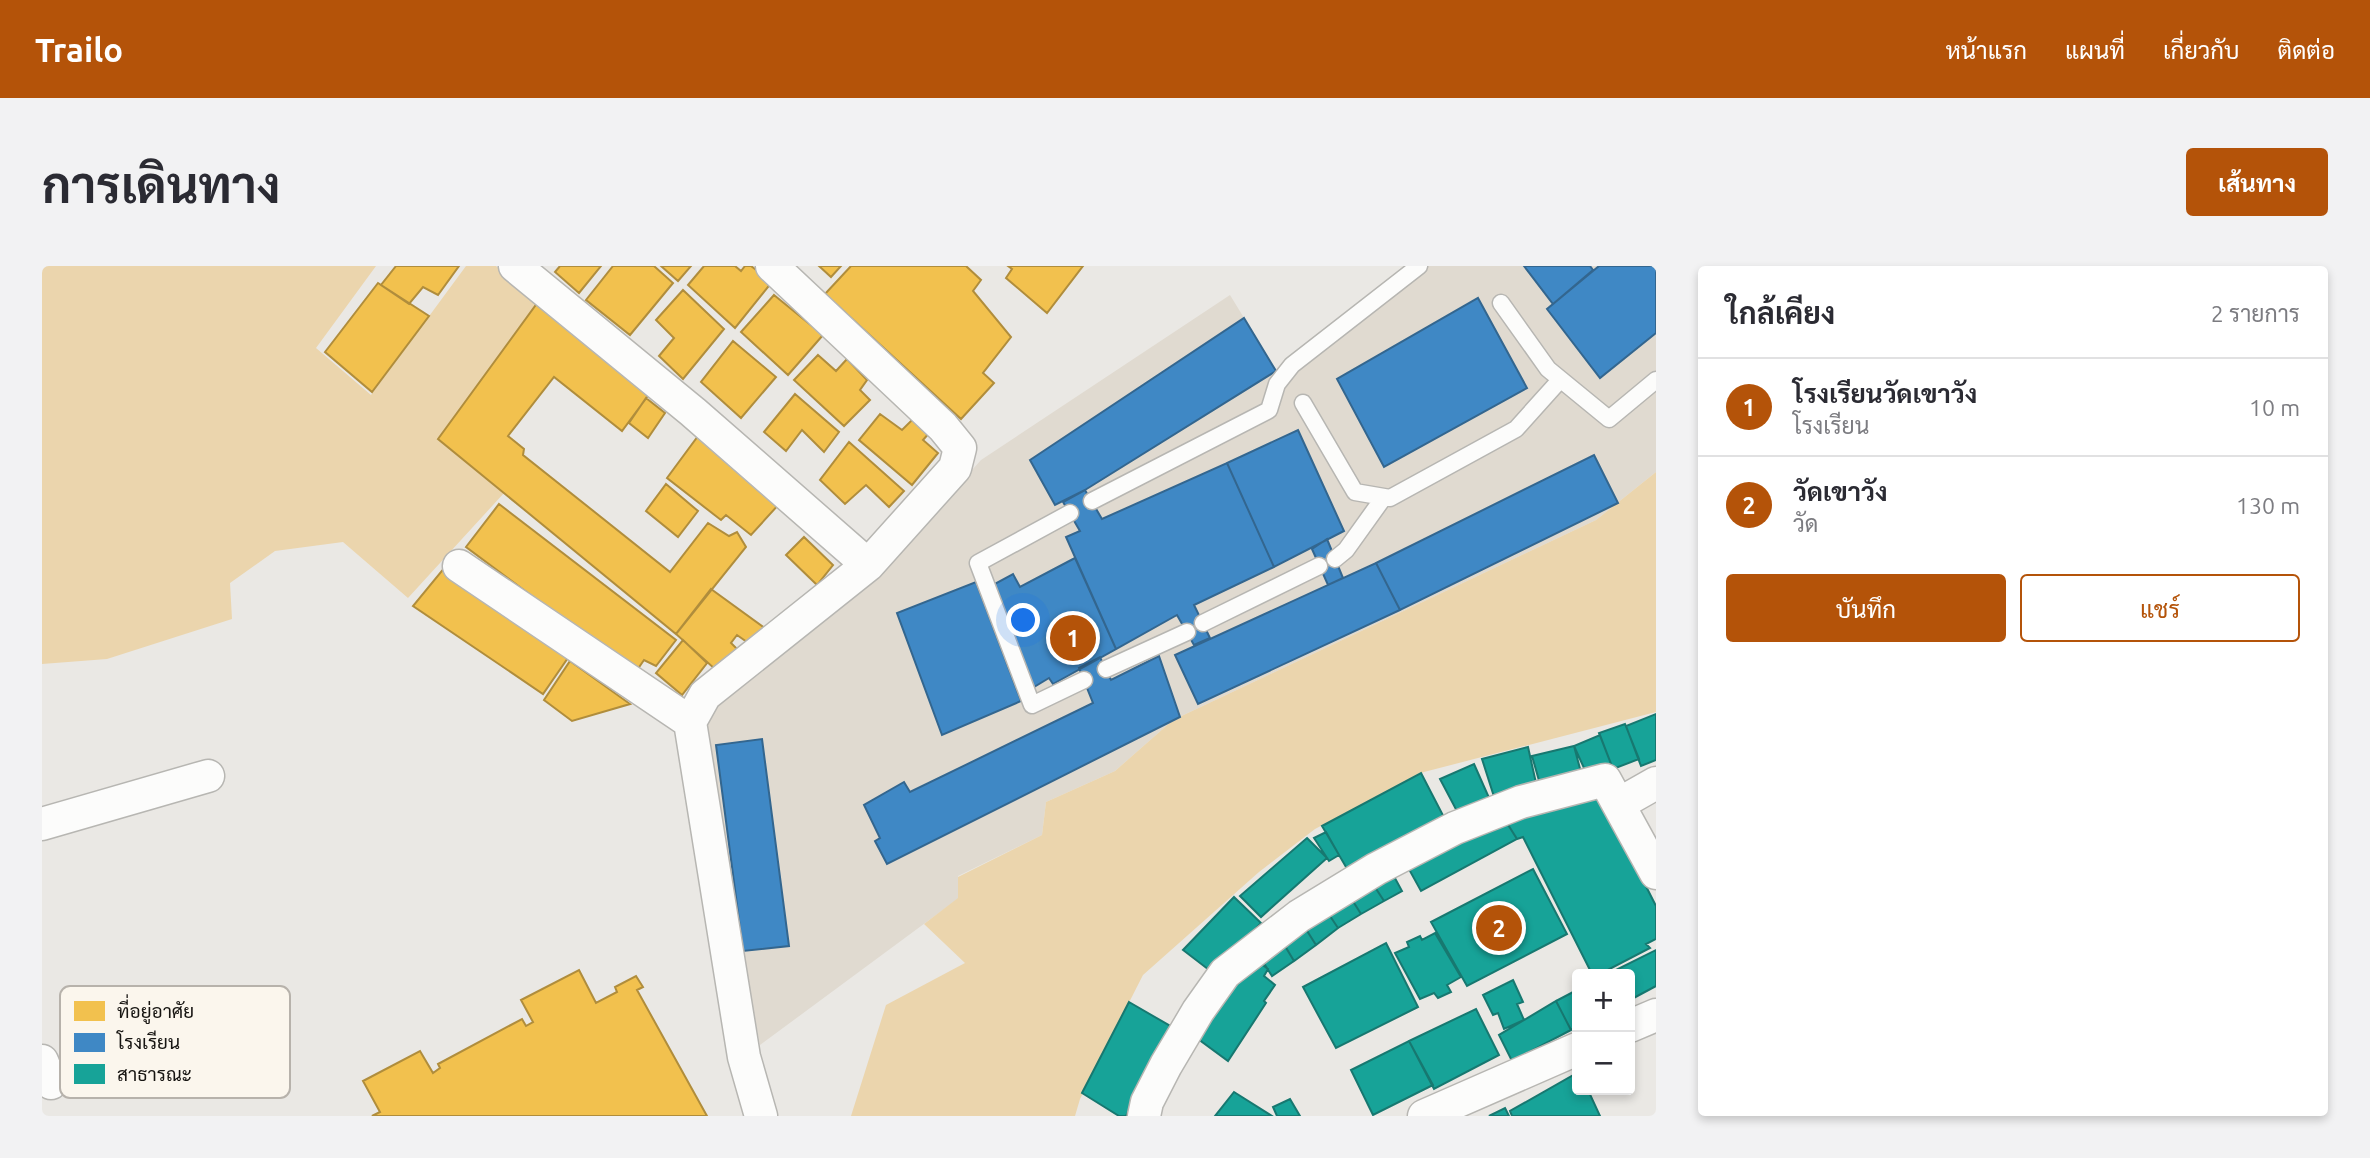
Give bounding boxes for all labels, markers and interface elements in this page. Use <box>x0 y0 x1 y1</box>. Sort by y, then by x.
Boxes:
text: Trailo <box>35 31 123 68</box>
text: หน้าแรก <box>1946 37 2027 64</box>
text: แผนที่ <box>2065 37 2125 64</box>
text: เกี่ยวกับ <box>2163 37 2240 64</box>
text: ติดต่อ <box>2278 37 2335 64</box>
button: เส้นทาง <box>2186 148 2328 216</box>
text: การเดินทาง <box>42 157 280 212</box>
text: ใกล้เคียง <box>1726 296 1835 330</box>
text: 2 รายการ <box>2211 301 2300 326</box>
text: โรงเรียนวัดเขาวัง <box>1793 379 1977 408</box>
text: 1 <box>1743 395 1755 420</box>
text: 10 m <box>2249 395 2300 420</box>
text: โรงเรียน <box>1793 413 1869 438</box>
text: วัดเขาวัง <box>1793 477 1887 506</box>
text: 2 <box>1743 493 1755 518</box>
text: 130 m <box>2236 493 2300 518</box>
text: วัด <box>1793 511 1818 536</box>
button: บันทึก <box>1726 574 2006 642</box>
button: แชร์ <box>2020 574 2300 642</box>
your location <box>1006 603 1040 637</box>
pin: 1 <box>1050 612 1096 664</box>
pin: 2 <box>1476 902 1522 954</box>
map controls <box>1572 969 1635 1095</box>
button: + <box>1572 969 1635 1032</box>
legend <box>60 986 290 1098</box>
text: ที่อยู่อาศัย <box>117 994 194 1025</box>
text: โรงเรียน <box>116 1030 180 1053</box>
button: − <box>1572 1032 1635 1095</box>
text: สาธารณะ <box>117 1063 192 1085</box>

